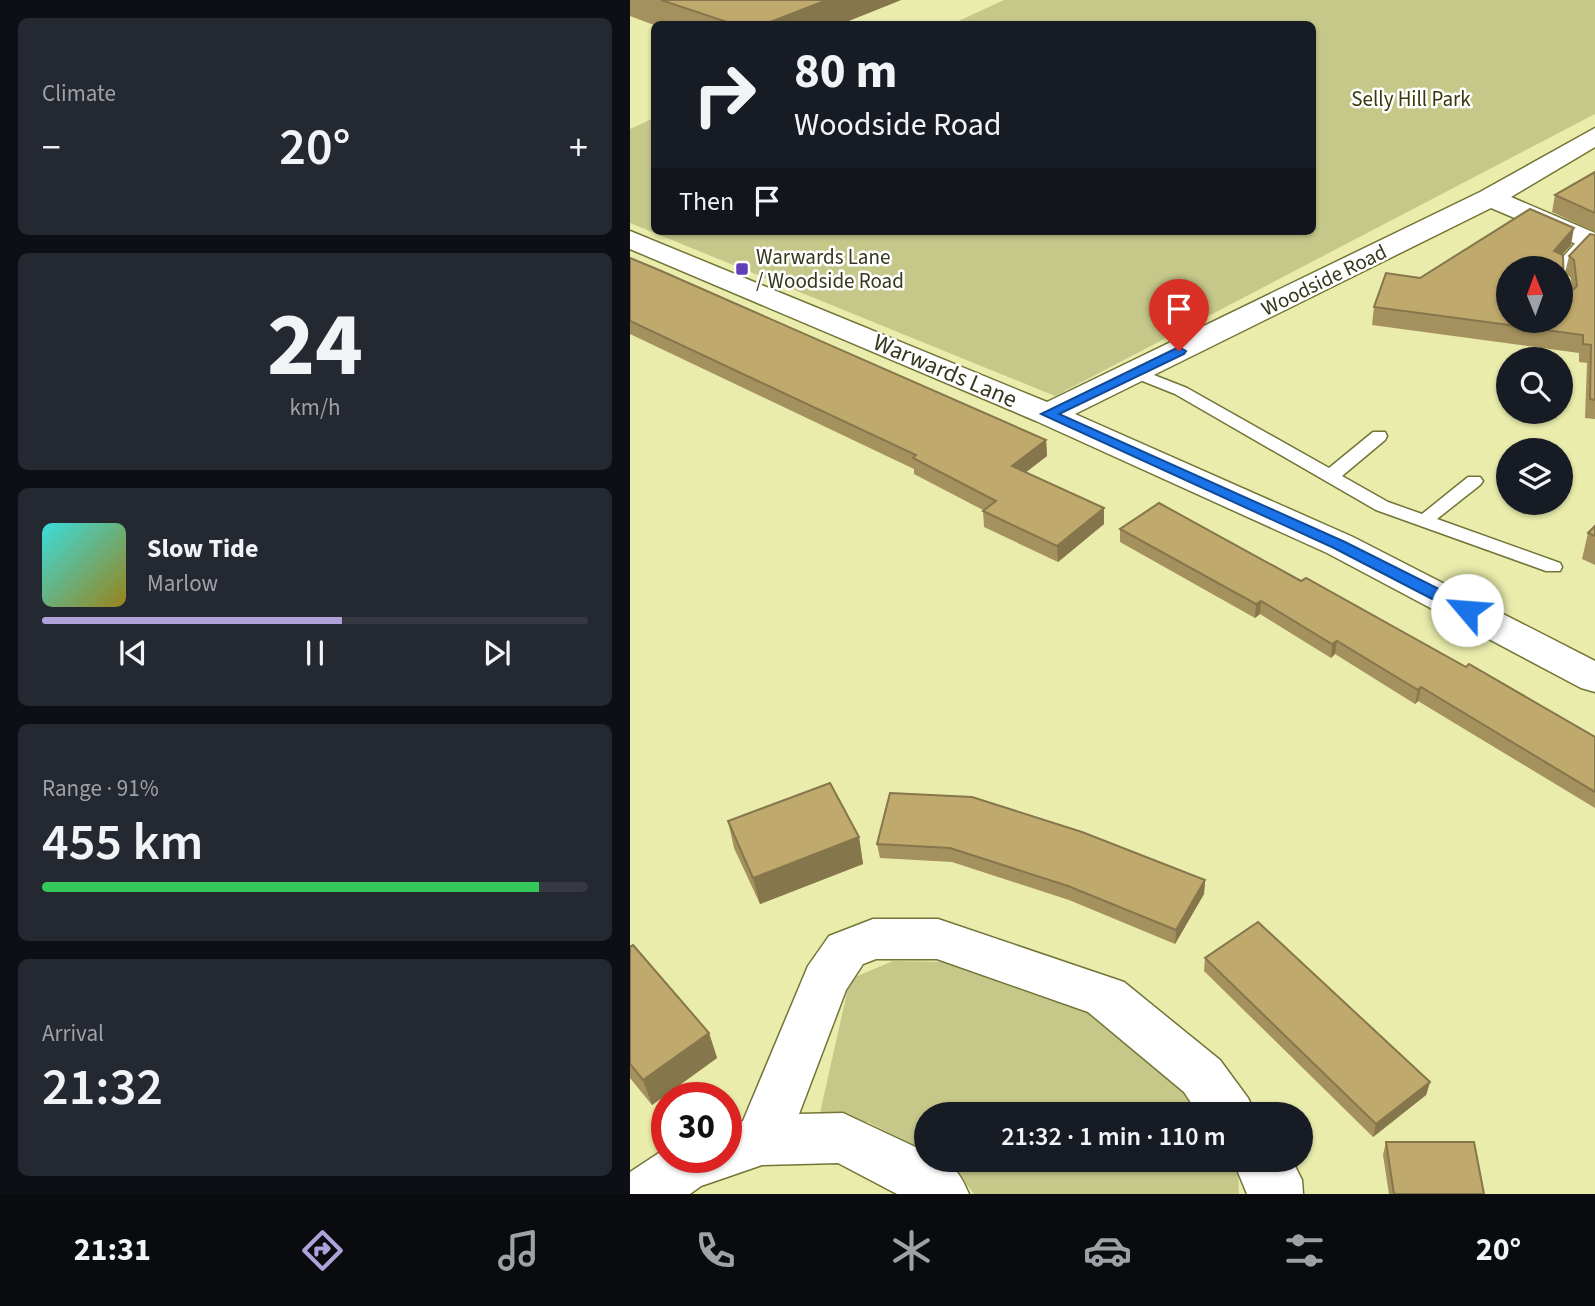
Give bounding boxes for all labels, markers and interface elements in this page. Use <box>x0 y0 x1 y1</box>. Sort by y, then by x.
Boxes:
text: 80 m <box>794 37 898 107</box>
icon: right <box>679 49 770 140</box>
text: Climate <box>42 77 116 110</box>
park label: Selly Hill Park <box>1351 84 1471 114</box>
text: Woodside Road <box>794 102 1002 148</box>
text: 20° <box>279 111 351 185</box>
text: − <box>42 121 61 175</box>
text: + <box>569 121 588 175</box>
icon: arrive <box>748 182 786 220</box>
text: Then <box>679 183 734 220</box>
street label: Woodside Road <box>1256 237 1392 323</box>
place label: Warwards Lane / Woodside Road <box>756 242 904 296</box>
north arrow <box>1496 256 1573 332</box>
map controls <box>1496 256 1573 515</box>
marker: Warwards Lane / Woodside Road <box>734 261 750 277</box>
pin <box>1149 279 1209 351</box>
text: 24 <box>267 281 363 410</box>
icon: arrive <box>1160 290 1198 328</box>
street label: Warwards Lane <box>867 325 1023 417</box>
button: search <box>1496 347 1573 424</box>
text: km/h <box>289 391 341 424</box>
button: layers <box>1496 438 1573 515</box>
text: Slow Tide <box>147 530 258 567</box>
text: Marlow <box>147 567 218 600</box>
position arrow <box>1430 573 1504 647</box>
icon: previous <box>114 634 152 672</box>
icon: pause <box>296 634 334 672</box>
icon: next <box>478 634 516 672</box>
text: Range · 91% <box>42 772 159 805</box>
text: 455 km <box>42 806 203 880</box>
text: Arrival <box>42 1017 104 1050</box>
text: 21:32 <box>42 1051 163 1125</box>
speed limit sign: 30 <box>651 1082 742 1173</box>
text: 21:32 · 1 min · 110 m <box>1001 1118 1226 1155</box>
icon: directions <box>298 1226 347 1275</box>
icon: music <box>494 1226 543 1275</box>
icon: phone <box>691 1226 740 1275</box>
icon: climate <box>887 1226 936 1275</box>
icon: car <box>1083 1226 1132 1275</box>
icon: filters <box>1280 1226 1329 1275</box>
text: 21:31 <box>74 1227 151 1273</box>
text: 20° <box>1476 1227 1521 1273</box>

